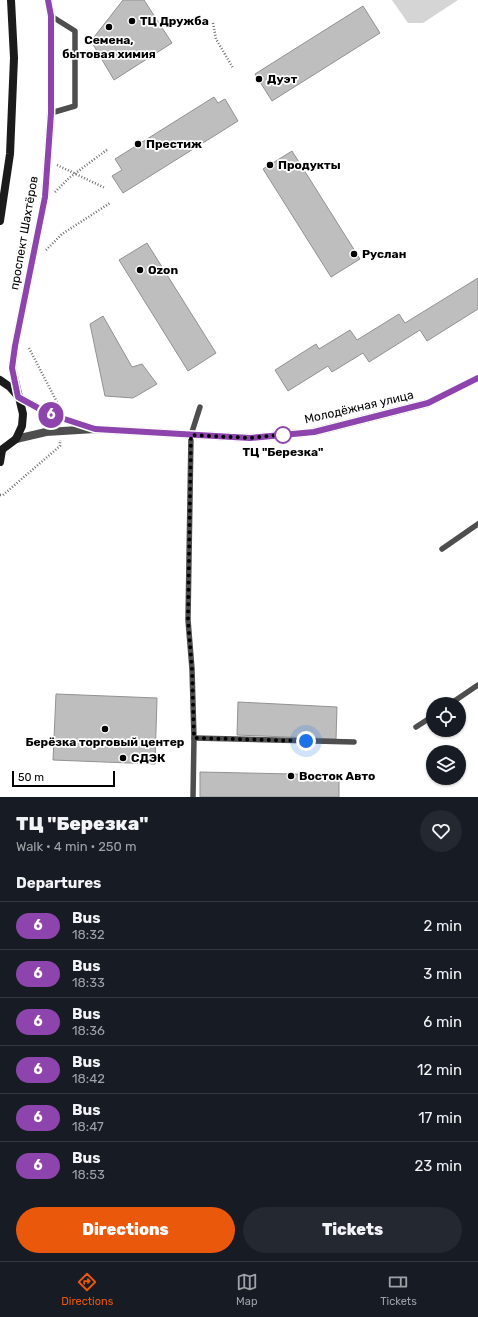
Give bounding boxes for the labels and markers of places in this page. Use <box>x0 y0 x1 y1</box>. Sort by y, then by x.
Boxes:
place label: ТЦ Дружба <box>140 14 209 28</box>
marker: ТЦ Дружба <box>127 16 137 26</box>
marker: Семена, бытовая химия <box>104 22 114 32</box>
place label: Семена, бытовая химия <box>62 33 156 61</box>
place label: Дуэт <box>267 72 298 86</box>
marker: Дуэт <box>254 74 264 84</box>
place label: Престиж <box>146 137 202 151</box>
marker: Престиж <box>133 139 143 149</box>
place label: Продукты <box>278 158 341 172</box>
marker: Продукты <box>265 160 275 170</box>
place label: Руслан <box>362 247 406 261</box>
marker: Руслан <box>349 249 359 259</box>
place label: Ozon <box>148 263 178 277</box>
marker: Ozon <box>135 265 145 275</box>
marker: ТЦ "Березка" <box>274 426 292 444</box>
place label: ТЦ "Березка" <box>242 445 324 459</box>
marker: Берёзка торговый центер <box>100 724 110 734</box>
place label: Берёзка торговый центер <box>26 735 185 749</box>
place label: СДЭК <box>131 751 166 765</box>
marker: СДЭК <box>118 753 128 763</box>
place label: Восток Авто <box>299 769 375 783</box>
marker: Восток Авто <box>286 771 296 781</box>

